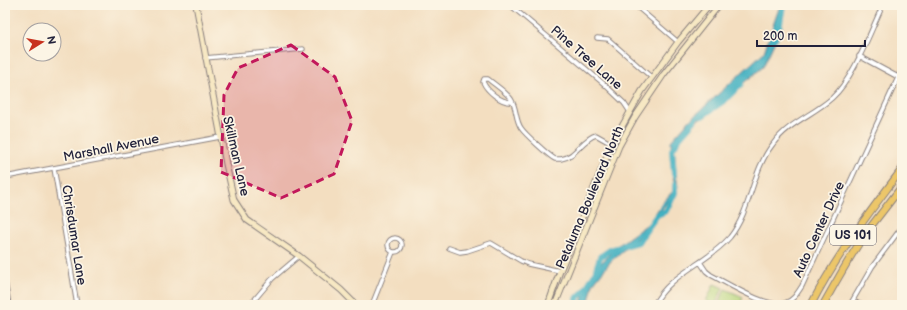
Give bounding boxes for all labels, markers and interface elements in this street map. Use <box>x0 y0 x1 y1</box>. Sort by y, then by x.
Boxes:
north arrow <box>22 22 62 62</box>
street label: Pine Tree Lane <box>547 22 626 93</box>
scale bar <box>757 22 865 48</box>
text: 200 m <box>763 29 797 44</box>
text: N <box>44 35 58 45</box>
street label: Skillman Lane <box>219 115 253 198</box>
street label: Petaluma Boulevard North <box>552 123 627 271</box>
street label: Marshall Avenue <box>62 131 161 165</box>
street label: Auto Center Drive <box>790 179 848 280</box>
street label: Chrisdumar Lane <box>58 184 90 287</box>
road number: US 101 <box>830 225 876 245</box>

